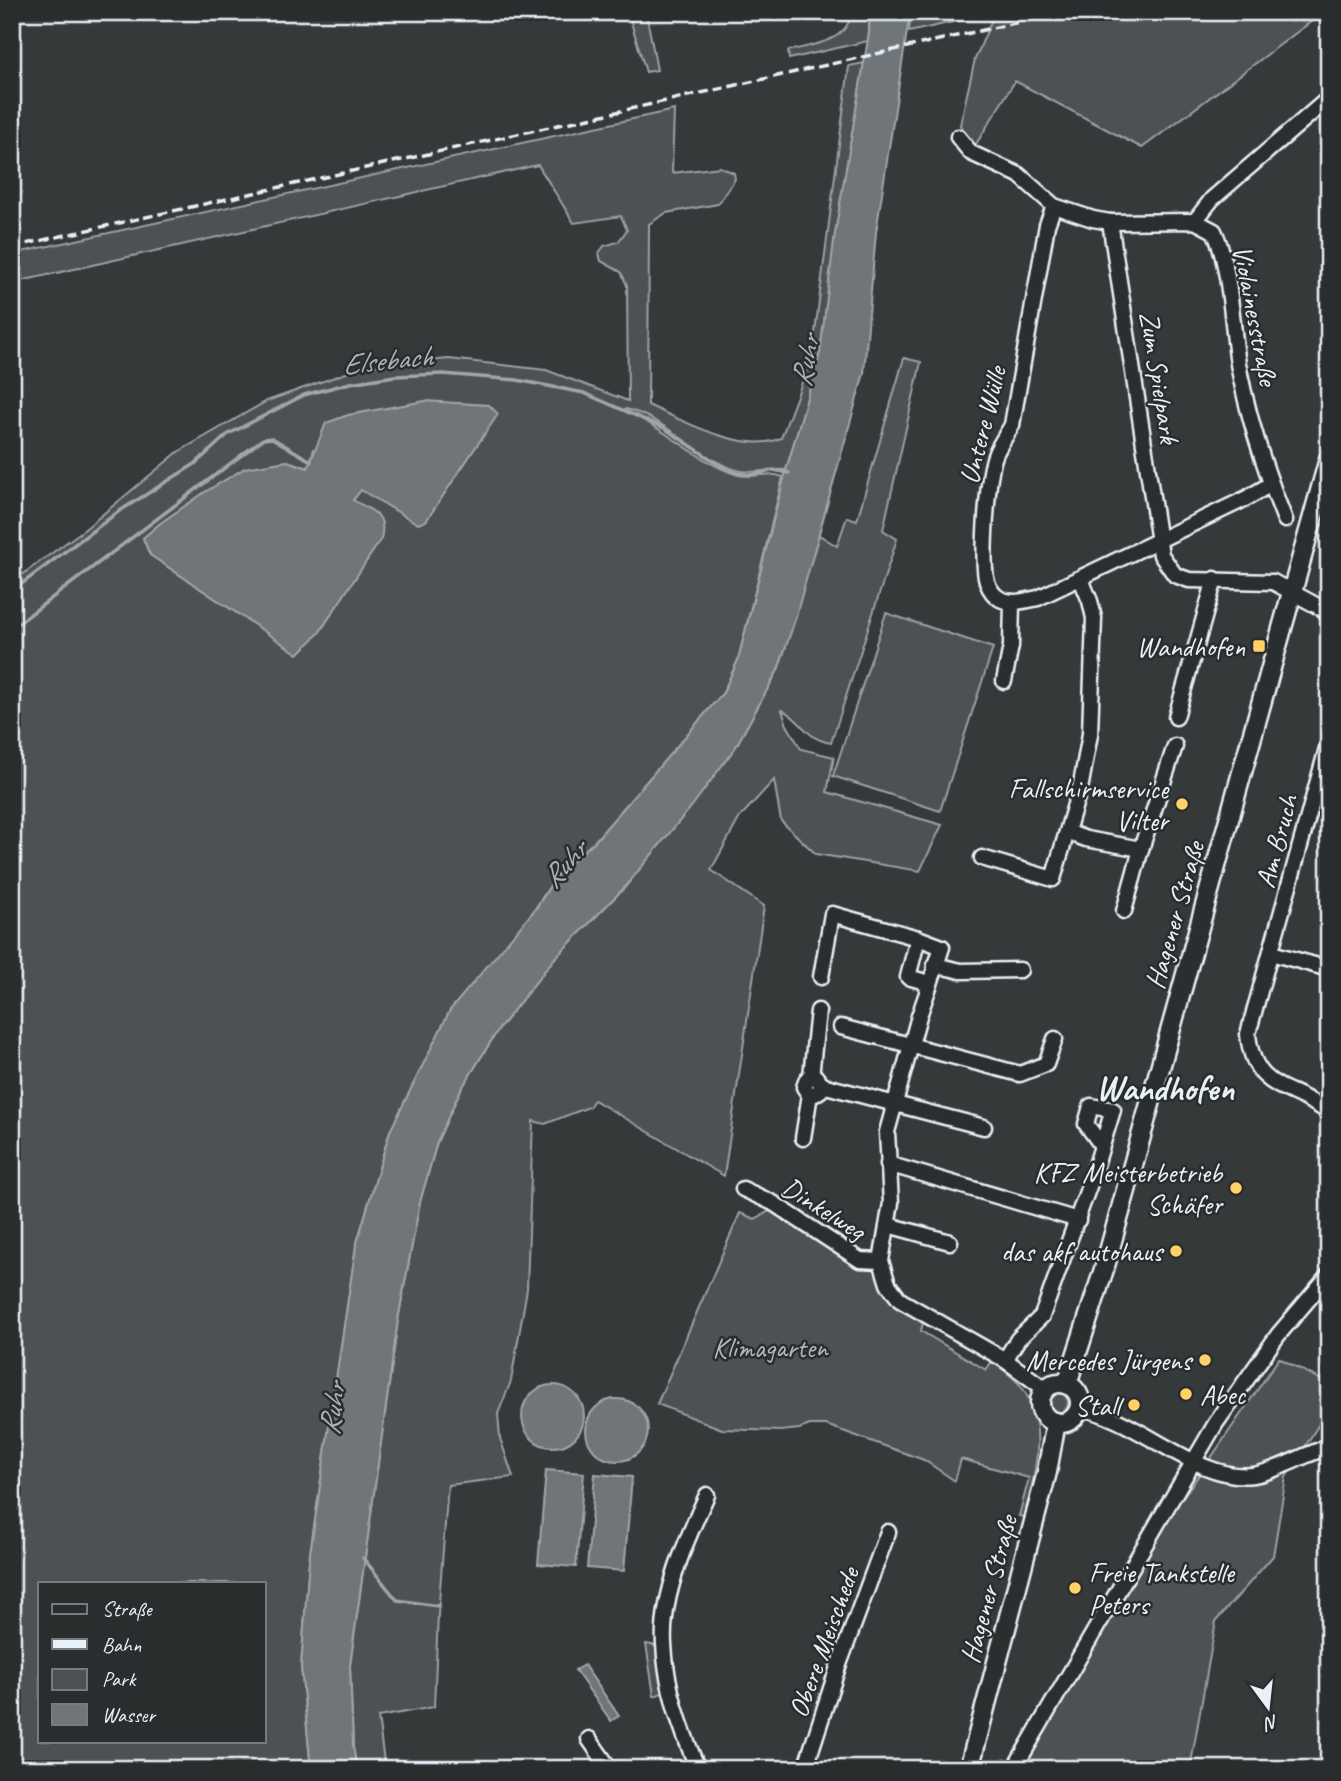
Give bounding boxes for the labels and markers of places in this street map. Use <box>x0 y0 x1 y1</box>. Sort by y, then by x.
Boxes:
place label: Wandhofen <box>1137 629 1245 664</box>
marker: Wandhofen <box>1251 638 1267 654</box>
place label: Fallschirmservice Vilter <box>1009 771 1170 838</box>
marker: Fallschirmservice Vilter <box>1174 796 1190 812</box>
place label: KFZ Meisterbetrieb Schäfer <box>1034 1155 1224 1222</box>
marker: KFZ Meisterbetrieb Schäfer <box>1228 1180 1244 1196</box>
place label: das akf autohaus <box>1001 1234 1164 1269</box>
marker: das akf autohaus <box>1168 1243 1184 1259</box>
place label: Mercedes Jürgens <box>1026 1343 1193 1378</box>
marker: Mercedes Jürgens <box>1197 1352 1213 1368</box>
place label: Abec <box>1200 1377 1246 1412</box>
marker: Abec <box>1178 1386 1194 1402</box>
place label: Stall <box>1075 1388 1125 1423</box>
marker: Stall <box>1126 1397 1142 1413</box>
place label: Freie Tankstelle Peters <box>1089 1555 1236 1622</box>
marker: Freie Tankstelle Peters <box>1067 1580 1083 1596</box>

